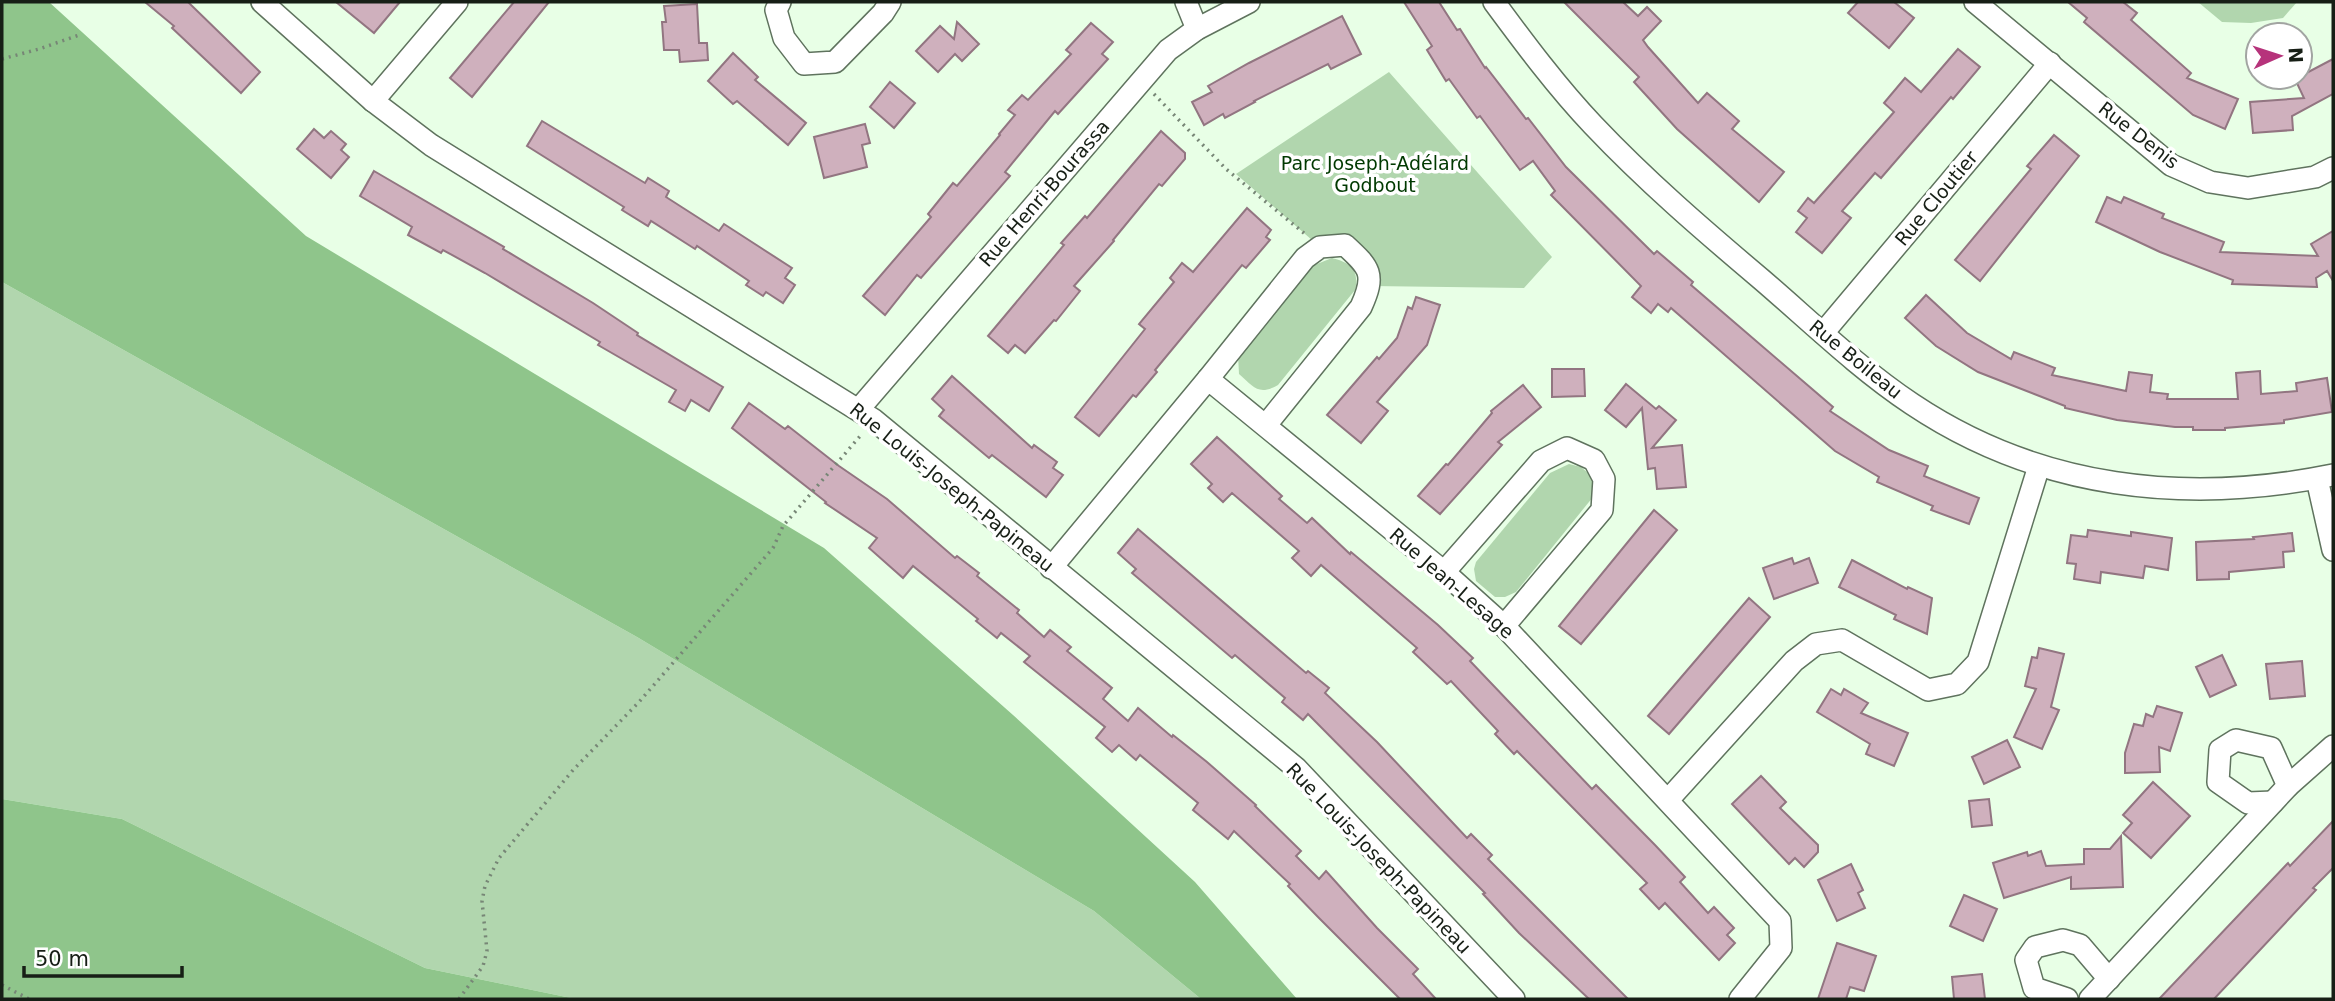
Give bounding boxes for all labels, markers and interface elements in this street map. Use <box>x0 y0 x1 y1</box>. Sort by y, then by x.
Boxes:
north arrow <box>2244 21 2314 91</box>
text: N <box>2285 47 2307 64</box>
street label: Rue Denis <box>2095 97 2183 173</box>
street label: Rue Henri-Bourassa <box>974 115 1114 271</box>
street label: Rue Cloutier <box>1890 146 1982 250</box>
park label: Parc Joseph-Adélard Godbout <box>1281 152 1469 196</box>
street label: Rue Boileau <box>1805 315 1907 403</box>
street label: Rue Louis-Joseph-Papineau <box>846 398 1058 576</box>
street label: Rue Jean-Lesage <box>1385 523 1519 643</box>
street label: Rue Louis-Joseph-Papineau <box>1282 758 1476 958</box>
scale bar <box>24 934 182 978</box>
text: 50 m <box>35 947 89 971</box>

